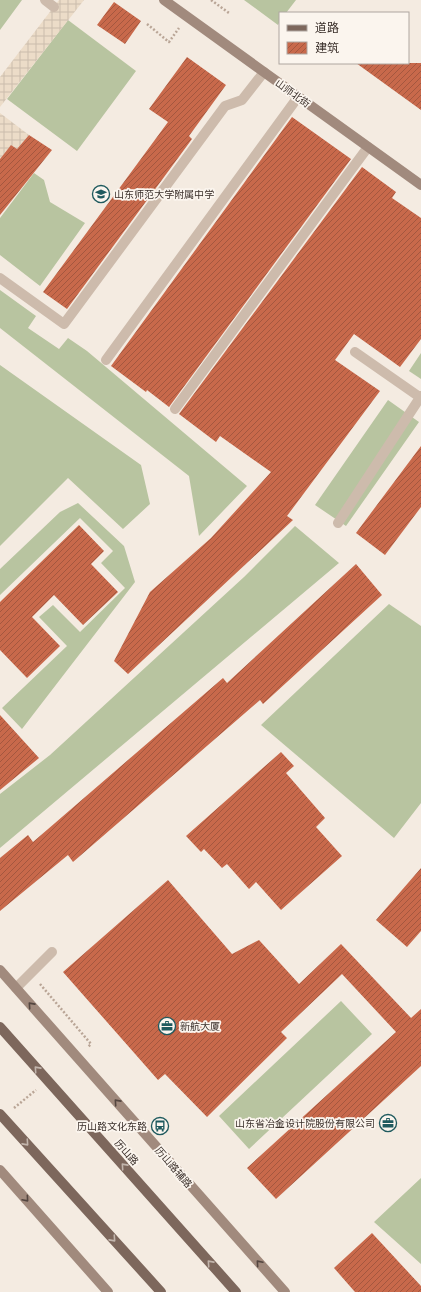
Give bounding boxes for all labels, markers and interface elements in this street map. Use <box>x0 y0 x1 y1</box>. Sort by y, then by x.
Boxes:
legend <box>279 12 409 64</box>
text: 道路 <box>315 21 339 35</box>
text: 建筑 <box>315 41 339 55</box>
street label: 山师北街 <box>273 77 312 110</box>
school or university icon: 山东师范大学附属中学 <box>91 184 111 204</box>
place label: 山东师范大学附属中学 <box>114 189 214 200</box>
one-way arrow <box>28 1002 36 1010</box>
office icon: 新航大厦 <box>157 1016 177 1036</box>
place label: 新航大厦 <box>180 1021 220 1032</box>
one-way arrow <box>34 1066 42 1074</box>
one-way arrow <box>115 1099 122 1107</box>
office icon: 山东省冶金设计院股份有限公司 <box>378 1113 398 1133</box>
bus stop icon: 历山路文化东路 <box>150 1116 170 1136</box>
place label: 山东省冶金设计院股份有限公司 <box>235 1118 375 1129</box>
place label: 历山路文化东路 <box>77 1121 147 1132</box>
one-way arrow <box>21 1138 28 1145</box>
street label: 历山路 <box>113 1138 141 1167</box>
street label: 历山路辅路 <box>153 1145 194 1190</box>
one-way arrow <box>121 1163 128 1171</box>
one-way arrow <box>21 1194 28 1202</box>
one-way arrow <box>108 1234 116 1242</box>
one-way arrow <box>207 1260 215 1268</box>
one-way arrow <box>256 1260 263 1267</box>

